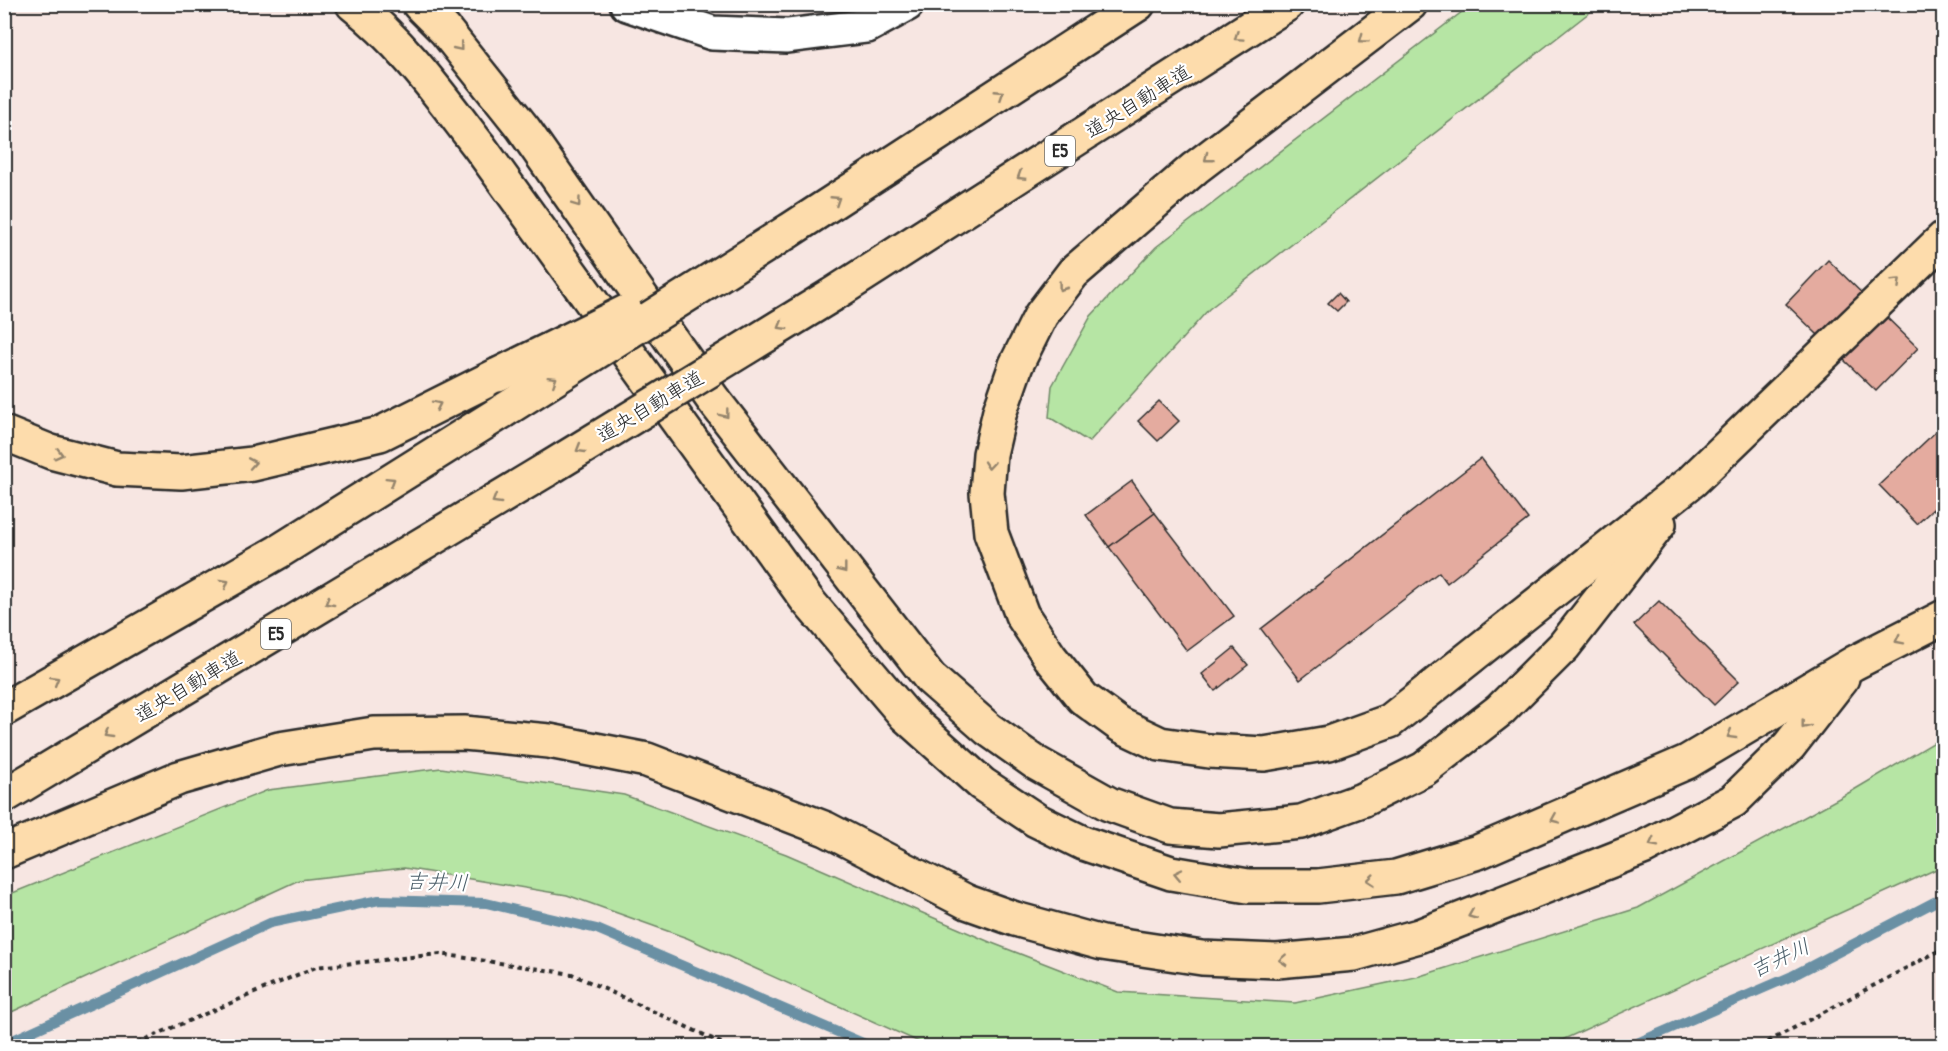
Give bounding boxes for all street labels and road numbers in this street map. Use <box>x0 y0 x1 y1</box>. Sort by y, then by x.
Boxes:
street label: 道央自動車道 <box>1080 57 1196 144</box>
road number: E5 <box>1045 136 1075 166</box>
street label: 道央自動車道 <box>591 363 708 448</box>
road number: E5 <box>261 619 291 649</box>
street label: 道央自動車道 <box>129 643 246 728</box>

